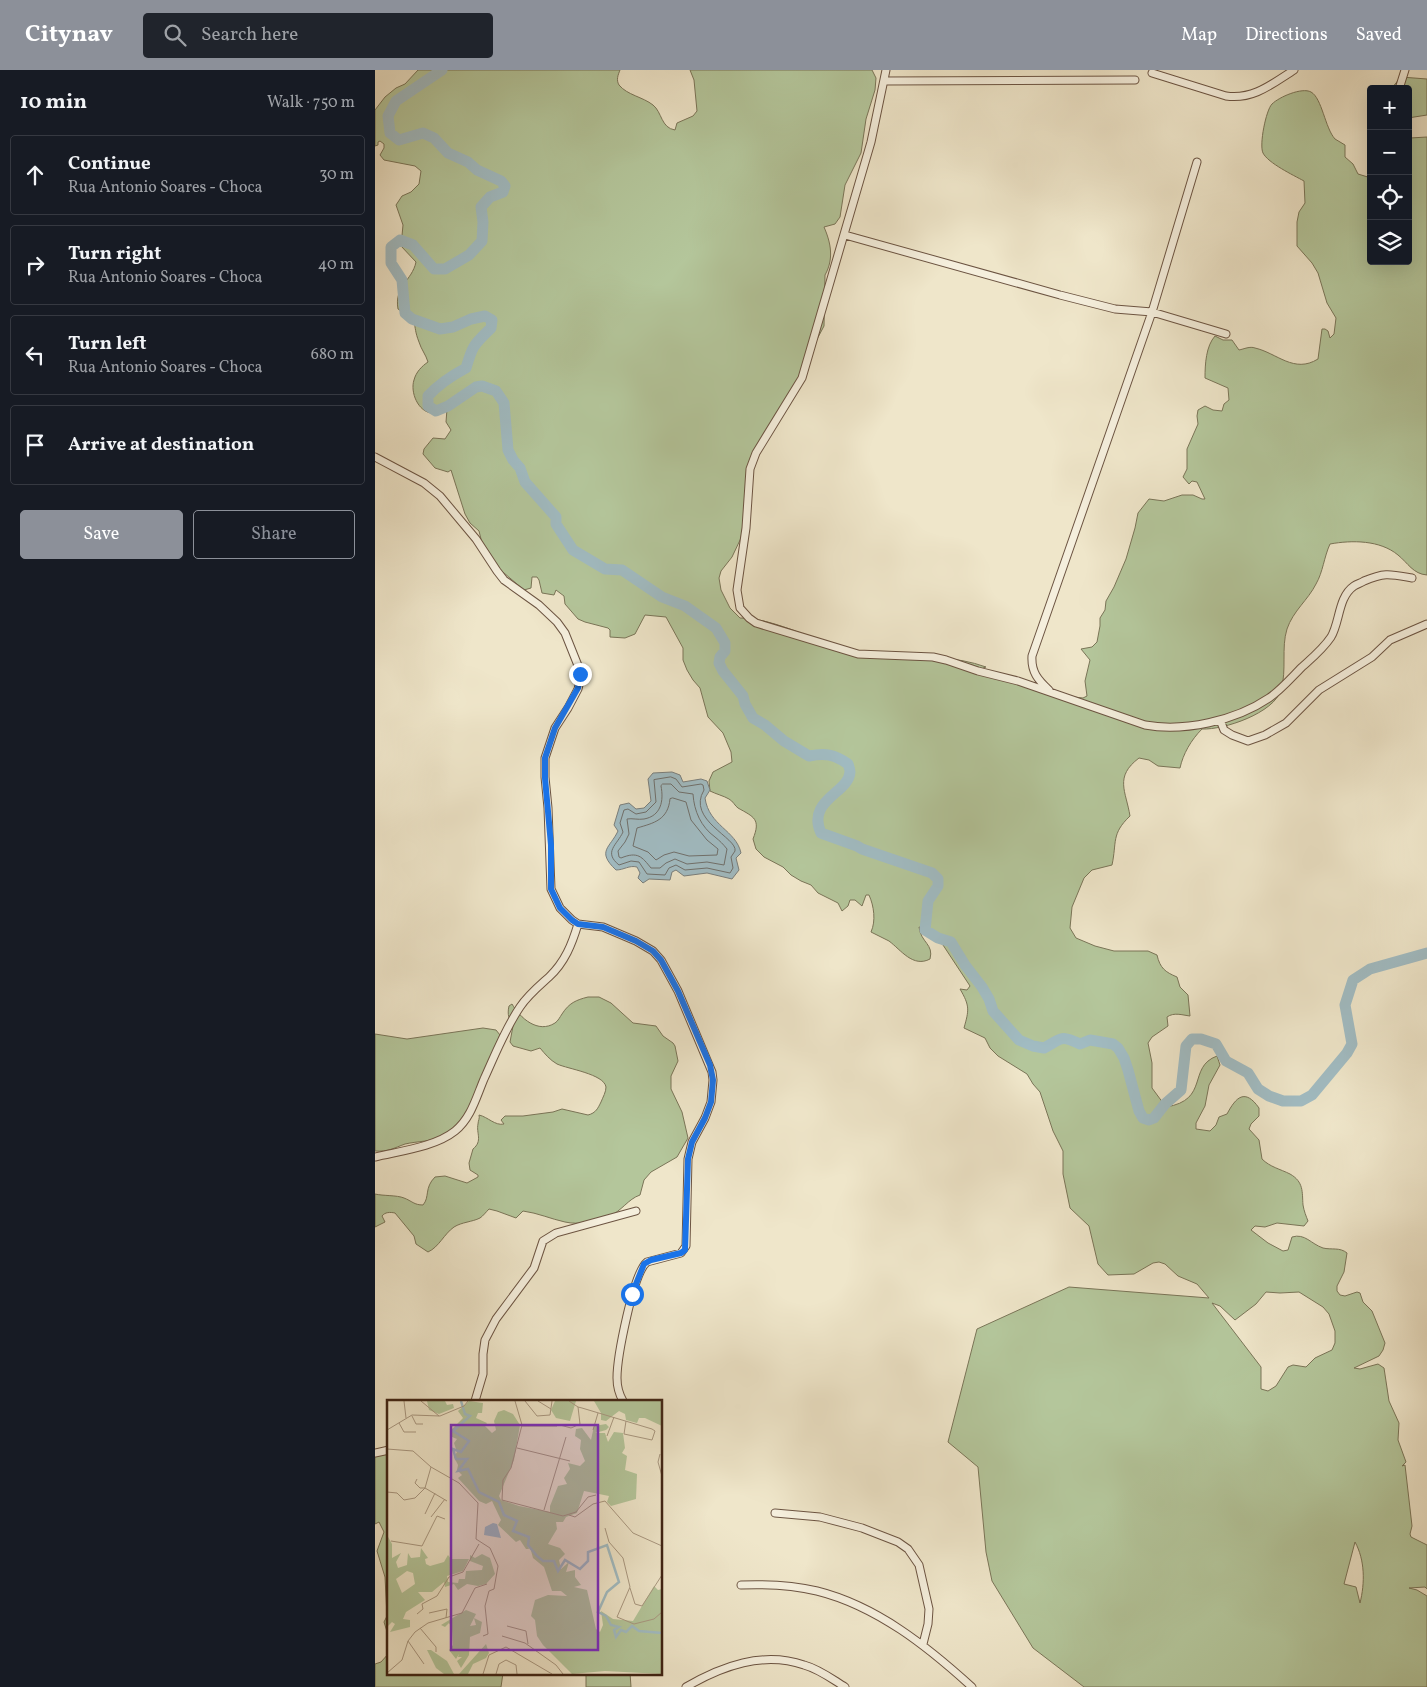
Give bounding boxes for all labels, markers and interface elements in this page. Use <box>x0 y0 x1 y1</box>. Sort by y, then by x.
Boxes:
search box <box>143 13 493 58</box>
text: Citynav <box>25 18 113 52</box>
icon: search <box>161 21 189 49</box>
text: Search here <box>201 22 298 48</box>
text: Map <box>1181 23 1217 48</box>
text: Directions <box>1245 23 1328 48</box>
text: Saved <box>1356 23 1402 48</box>
map controls <box>1367 85 1412 265</box>
button: + <box>1367 85 1412 130</box>
text: 10 min <box>20 88 87 117</box>
text: Walk · 750 m <box>267 92 355 114</box>
button: − <box>1367 130 1412 175</box>
text: Continue <box>68 151 151 177</box>
icon: ahead <box>21 161 49 189</box>
text: 30 m <box>319 164 354 186</box>
button: locate <box>1367 175 1412 220</box>
text: Rua Antonio Soares - Choca <box>68 177 263 199</box>
button: layers <box>1367 220 1412 265</box>
text: Turn right <box>68 241 161 267</box>
icon: right <box>21 251 49 279</box>
text: 40 m <box>318 254 354 276</box>
text: Rua Antonio Soares - Choca <box>68 267 263 289</box>
text: Turn left <box>68 331 147 357</box>
icon: left <box>21 341 49 369</box>
text: 680 m <box>311 344 354 366</box>
text: Rua Antonio Soares - Choca <box>68 357 263 379</box>
icon: arrive <box>21 431 49 459</box>
text: Arrive at destination <box>68 432 254 458</box>
button: Save <box>20 510 183 559</box>
button: Share <box>193 510 355 559</box>
route end <box>569 663 592 686</box>
route start <box>621 1283 644 1306</box>
inset map <box>387 1400 663 1674</box>

